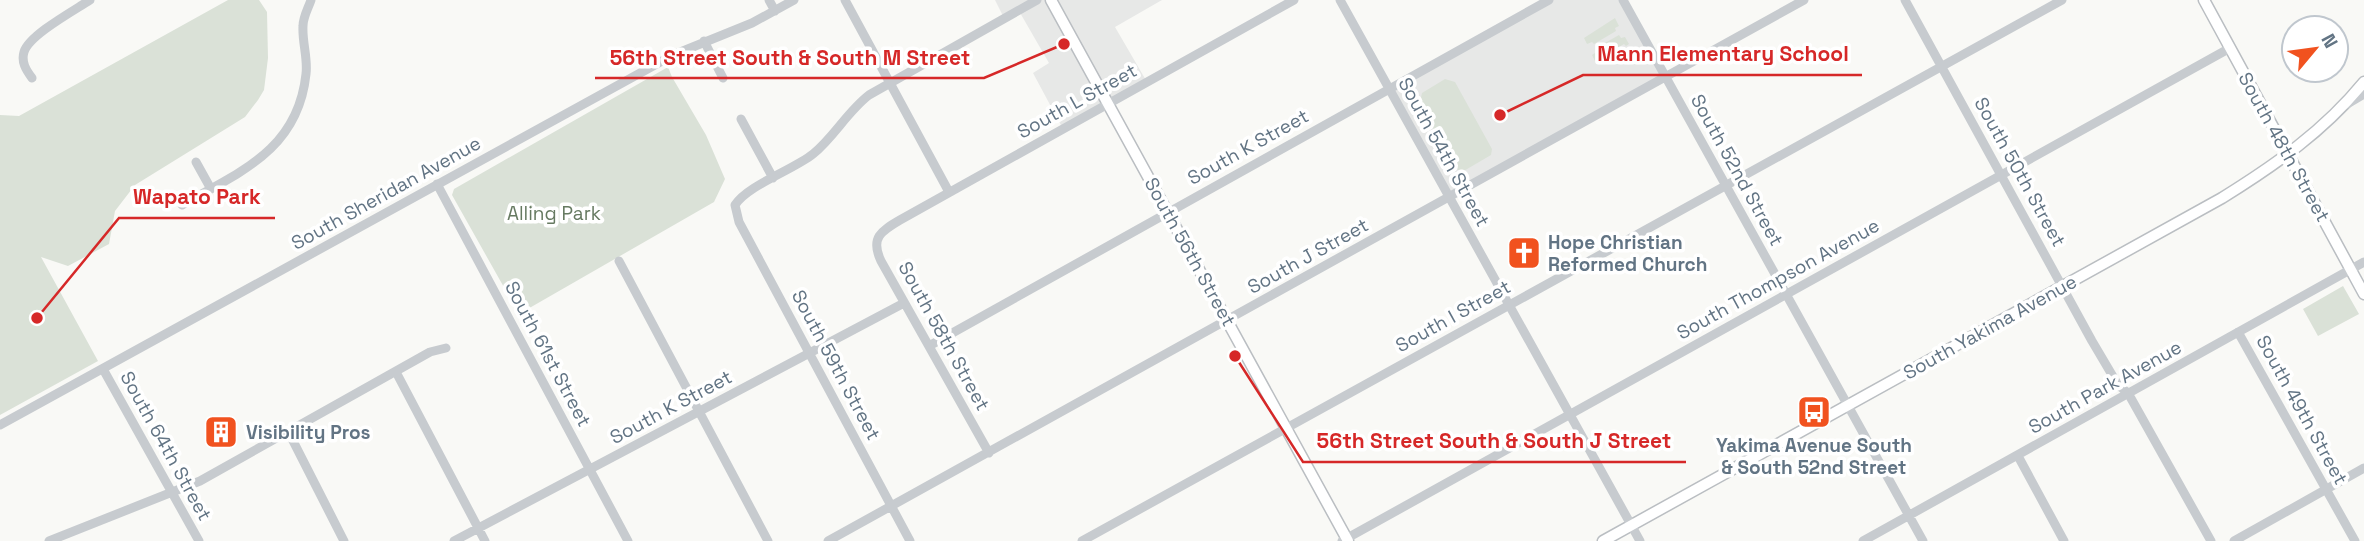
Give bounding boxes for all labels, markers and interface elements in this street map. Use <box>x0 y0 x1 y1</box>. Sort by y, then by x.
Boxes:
north arrow <box>2280 14 2350 84</box>
text: N <box>2315 29 2343 53</box>
callout: Mann Elementary School <box>1583 33 1862 75</box>
callout: 56th Street South & South M Street <box>595 36 984 78</box>
text: Mann Elementary School <box>1597 40 1849 67</box>
text: 56th Street South & South M Street <box>610 44 970 71</box>
street label: South L Street <box>1013 58 1141 144</box>
street label: South 48th Street <box>2233 68 2335 226</box>
street label: South 54th Street <box>1393 73 1495 231</box>
street label: South 52nd Street <box>1685 90 1789 250</box>
street label: South 50th Street <box>1969 93 2071 251</box>
street label: South K Street <box>1183 103 1313 191</box>
street label: South Sheridan Avenue <box>287 130 485 256</box>
street label: South 56th Street <box>1139 173 1241 331</box>
callout: Wapato Park <box>119 176 275 218</box>
text: Wapato Park <box>133 183 261 210</box>
park label: Alling Park <box>507 201 601 226</box>
street label: South J Street <box>1243 212 1373 300</box>
street label: South Thompson Avenue <box>1672 213 1884 345</box>
place label: Hope Christian Reformed Church <box>1548 230 1707 277</box>
church icon: Hope Christian Reformed Church <box>1505 234 1543 272</box>
street label: South 58th Street <box>893 257 995 415</box>
street label: South Yakima Avenue <box>1899 269 2081 385</box>
street label: South I Street <box>1391 274 1515 358</box>
street label: South 61st Street <box>499 277 597 431</box>
street label: South 59th Street <box>786 286 886 444</box>
street label: South 49th Street <box>2251 331 2353 489</box>
street label: South Park Avenue <box>2024 334 2186 440</box>
street label: South K Street <box>606 364 736 450</box>
street label: South 64th Street <box>115 367 217 525</box>
bus stop icon: Yakima Avenue South & South 52nd Street <box>1795 393 1833 431</box>
building icon: Visibility Pros <box>202 413 240 451</box>
place label: Visibility Pros <box>246 420 371 445</box>
callout: 56th Street South & South J Street <box>1303 420 1686 462</box>
text: 56th Street South & South J Street <box>1317 427 1671 454</box>
place label: Yakima Avenue South & South 52nd Street <box>1716 433 1912 480</box>

